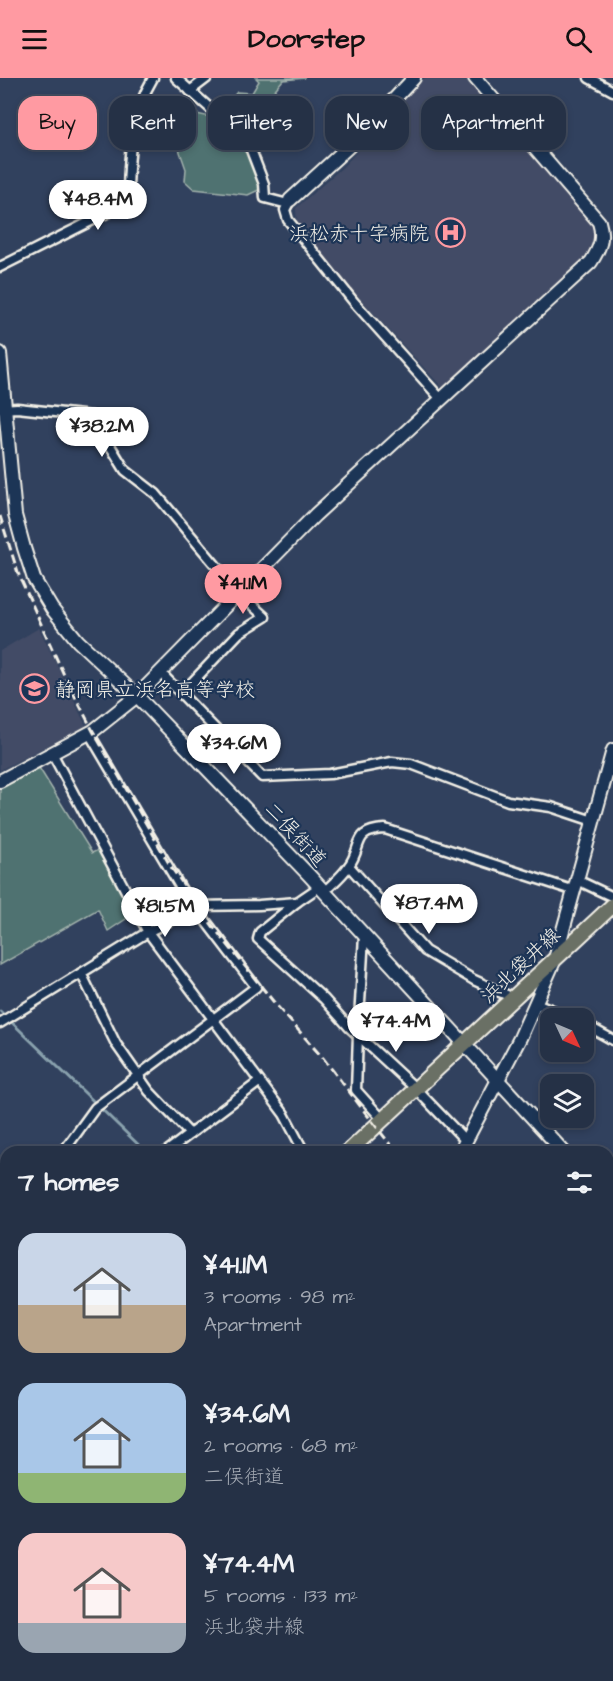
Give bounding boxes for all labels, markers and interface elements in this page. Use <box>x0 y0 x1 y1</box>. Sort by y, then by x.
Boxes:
text: Doorstep <box>248 20 365 58</box>
icon: menu <box>18 23 51 56</box>
icon: search <box>562 23 595 56</box>
chip: Buy <box>18 96 97 150</box>
chip: Rent <box>109 96 196 150</box>
chip: Filters <box>208 96 313 150</box>
chip: New <box>325 96 409 150</box>
chip: Apartment <box>421 96 566 150</box>
pin: ¥48.4M <box>49 180 147 231</box>
text: ¥48.4M <box>63 185 133 213</box>
hospital icon: 浜松赤十字病院 <box>434 217 466 249</box>
place label: 浜松赤十字病院 <box>289 220 429 248</box>
pin: ¥38.2M <box>53 407 151 458</box>
text: ¥38.2M <box>70 412 134 440</box>
pin: ¥41.1M <box>194 564 292 615</box>
text: ¥41.1M <box>219 569 267 597</box>
school or university icon: 静岡県立浜名高等学校 <box>18 673 50 705</box>
place label: 静岡県立浜名高等学校 <box>55 676 255 704</box>
pin: ¥34.6M <box>185 724 283 775</box>
text: ¥34.6M <box>201 729 267 757</box>
street label: 二俣街道 <box>258 796 333 873</box>
pin: ¥87.4M <box>380 884 478 935</box>
pin: ¥81.5M <box>116 887 214 938</box>
text: ¥87.4M <box>395 889 463 917</box>
text: ¥81.5M <box>135 892 195 920</box>
street label: 浜北袋井線 <box>475 921 567 1010</box>
pin: ¥74.4M <box>347 1002 445 1053</box>
text: ¥74.4M <box>361 1007 431 1035</box>
north arrow <box>540 1008 594 1062</box>
map controls <box>540 1008 594 1128</box>
button: layers <box>540 1074 594 1128</box>
text: 7 homes <box>18 1164 119 1200</box>
icon: filters <box>563 1166 596 1199</box>
text: ¥41.1M <box>204 1247 267 1283</box>
icon: home <box>66 1257 138 1329</box>
text: 3 rooms · 98 m² <box>204 1283 356 1311</box>
text: Apartment <box>204 1311 302 1339</box>
text: ¥34.6M <box>204 1396 290 1432</box>
icon: home <box>66 1407 138 1479</box>
text: 2 rooms · 68 m² <box>204 1432 358 1460</box>
text: 二俣街道 <box>204 1463 284 1491</box>
text: ¥74.4M <box>204 1546 294 1582</box>
icon: home <box>66 1557 138 1629</box>
text: 5 rooms · 133 m² <box>204 1582 358 1610</box>
text: 浜北袋井線 <box>204 1613 304 1641</box>

